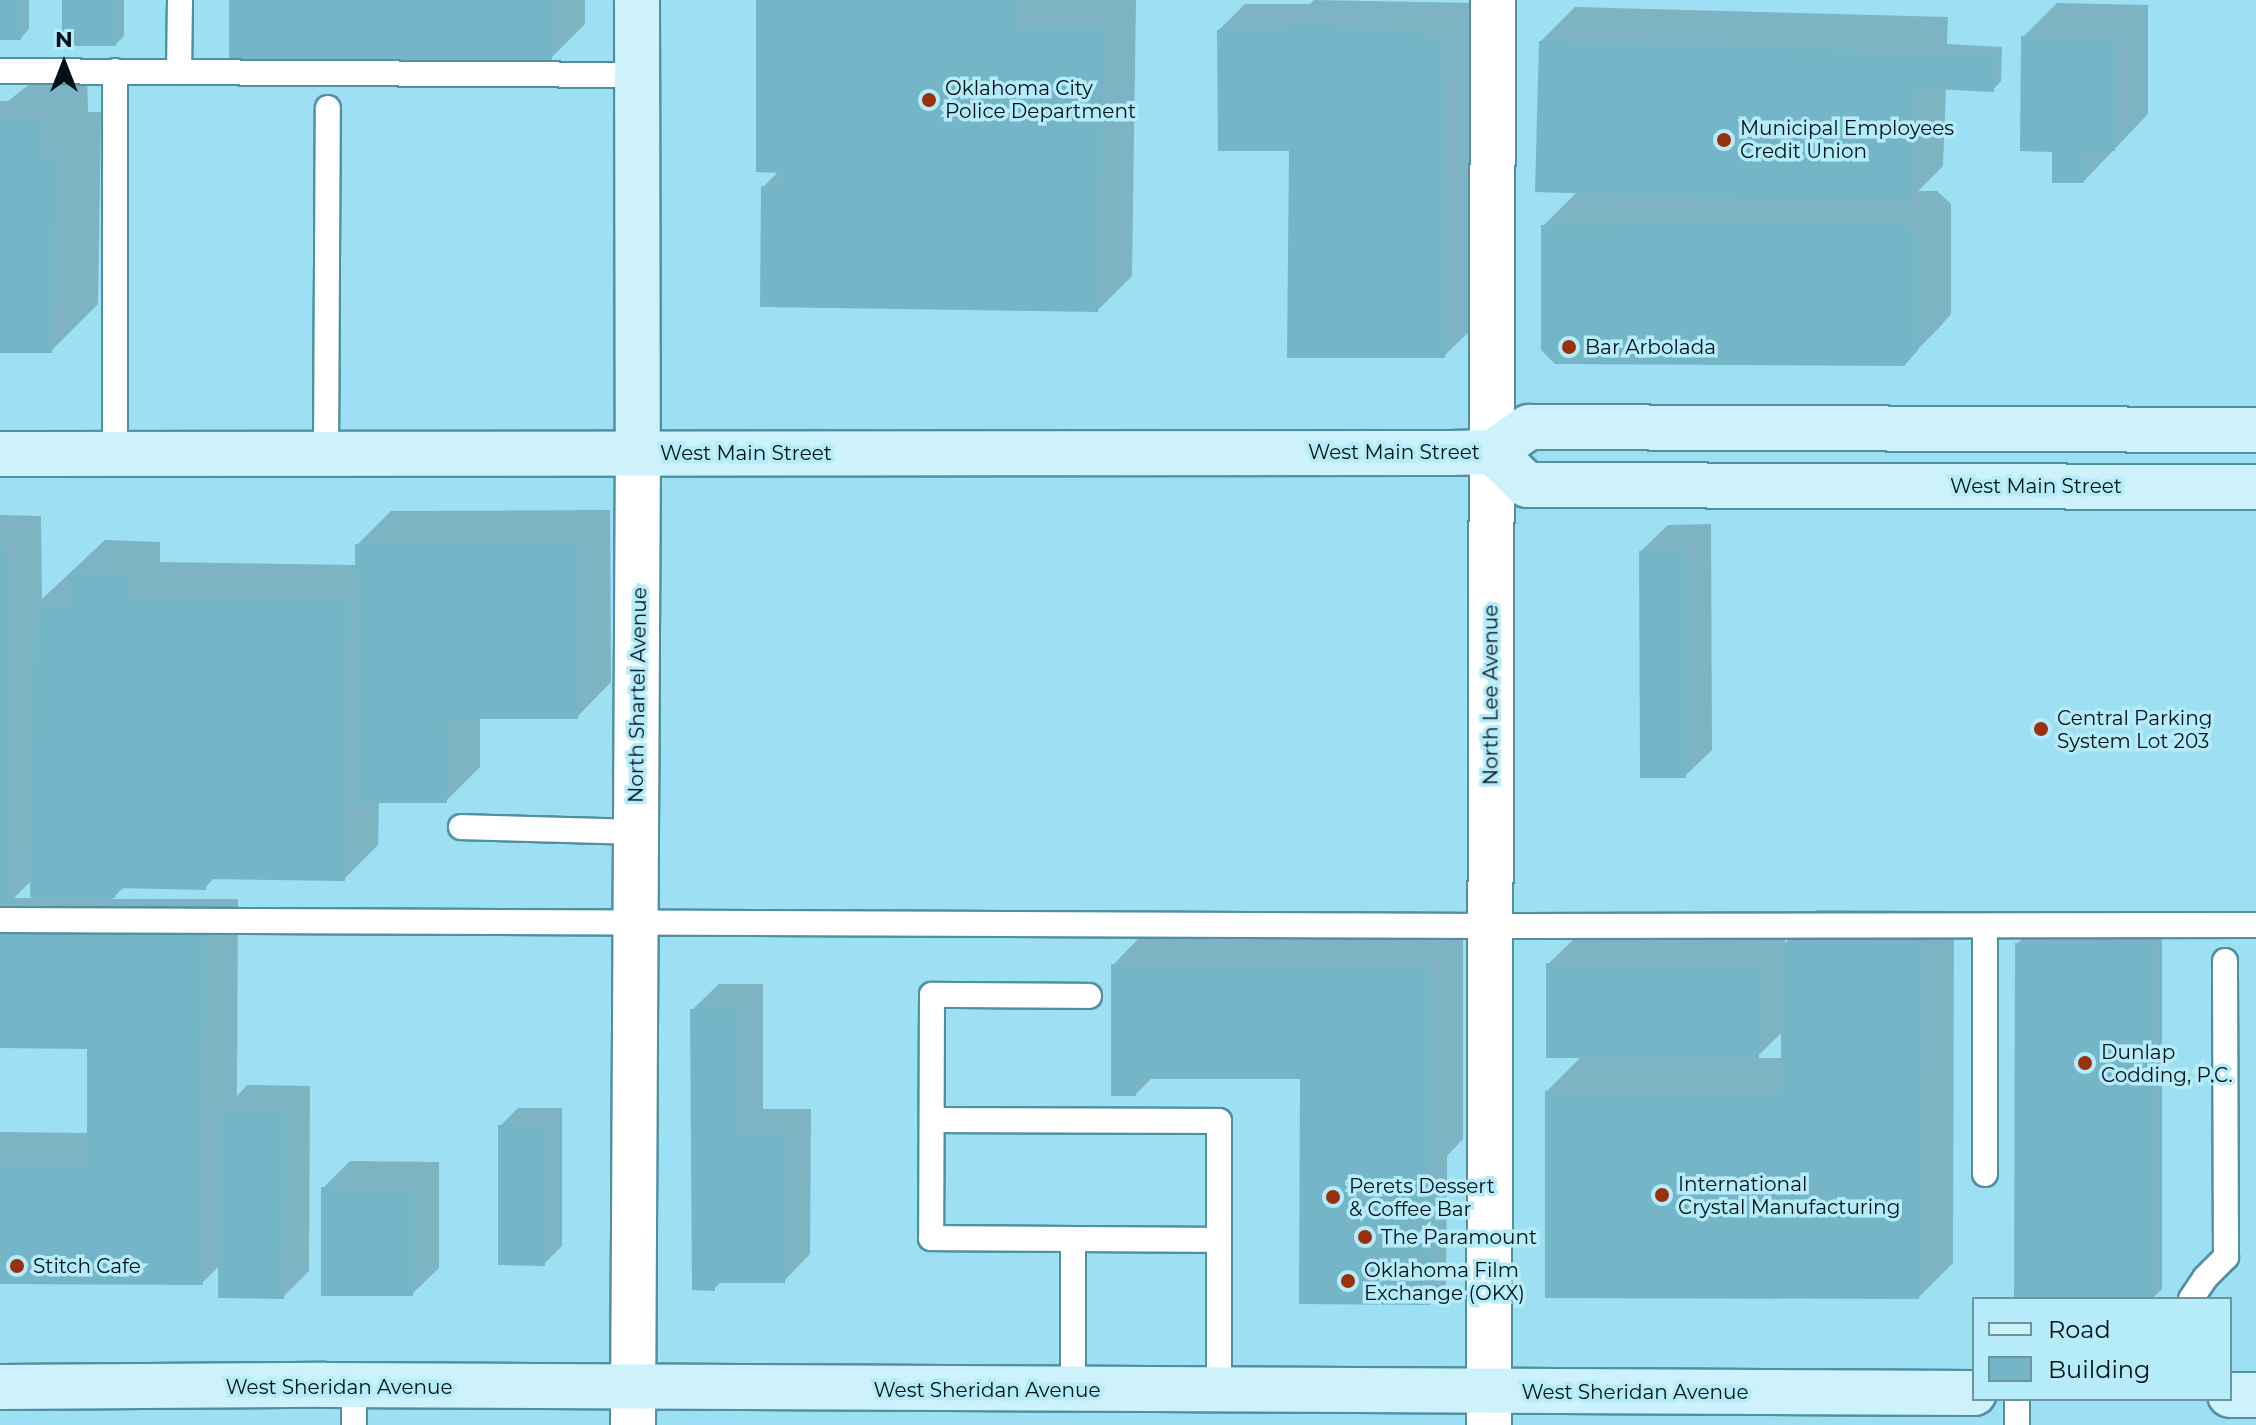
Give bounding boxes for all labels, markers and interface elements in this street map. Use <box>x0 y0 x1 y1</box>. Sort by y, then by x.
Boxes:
north arrow <box>24 24 104 104</box>
text: N <box>55 26 73 53</box>
place label: Oklahoma City Police Department <box>945 76 1136 123</box>
marker: Oklahoma City Police Department <box>920 91 938 109</box>
place label: Municipal Employees Credit Union <box>1740 116 1954 163</box>
marker: Municipal Employees Credit Union <box>1715 131 1733 149</box>
place label: Bar Arbolada <box>1585 335 1716 359</box>
marker: Bar Arbolada <box>1560 338 1578 356</box>
street label: West Main Street <box>1308 440 1480 464</box>
street label: West Main Street <box>660 441 832 465</box>
street label: West Main Street <box>1950 474 2122 498</box>
street label: North Shartel Avenue <box>624 587 652 803</box>
street label: North Lee Avenue <box>1479 605 1503 785</box>
place label: Central Parking System Lot 203 <box>2057 706 2212 753</box>
marker: Central Parking System Lot 203 <box>2032 720 2050 738</box>
place label: Dunlap Codding, P.C. <box>2101 1040 2233 1087</box>
marker: Dunlap Codding, P.C. <box>2076 1054 2094 1072</box>
place label: International Crystal Manufacturing <box>1678 1172 1900 1219</box>
place label: Perets Dessert & Coffee Bar <box>1349 1174 1495 1221</box>
marker: International Crystal Manufacturing <box>1653 1186 1671 1204</box>
marker: Perets Dessert & Coffee Bar <box>1324 1188 1342 1206</box>
place label: The Paramount <box>1381 1225 1537 1249</box>
marker: The Paramount <box>1356 1228 1374 1246</box>
place label: Stitch Cafe <box>33 1254 141 1278</box>
marker: Stitch Cafe <box>8 1257 26 1275</box>
place label: Oklahoma Film Exchange (OKX) <box>1364 1258 1525 1305</box>
marker: Oklahoma Film Exchange (OKX) <box>1339 1272 1357 1290</box>
legend <box>1972 1297 2232 1401</box>
text: Road <box>2048 1315 2111 1344</box>
text: Building <box>2048 1355 2151 1384</box>
street label: West Sheridan Avenue <box>225 1375 453 1399</box>
street label: West Sheridan Avenue <box>873 1378 1101 1402</box>
street label: West Sheridan Avenue <box>1521 1380 1749 1404</box>

